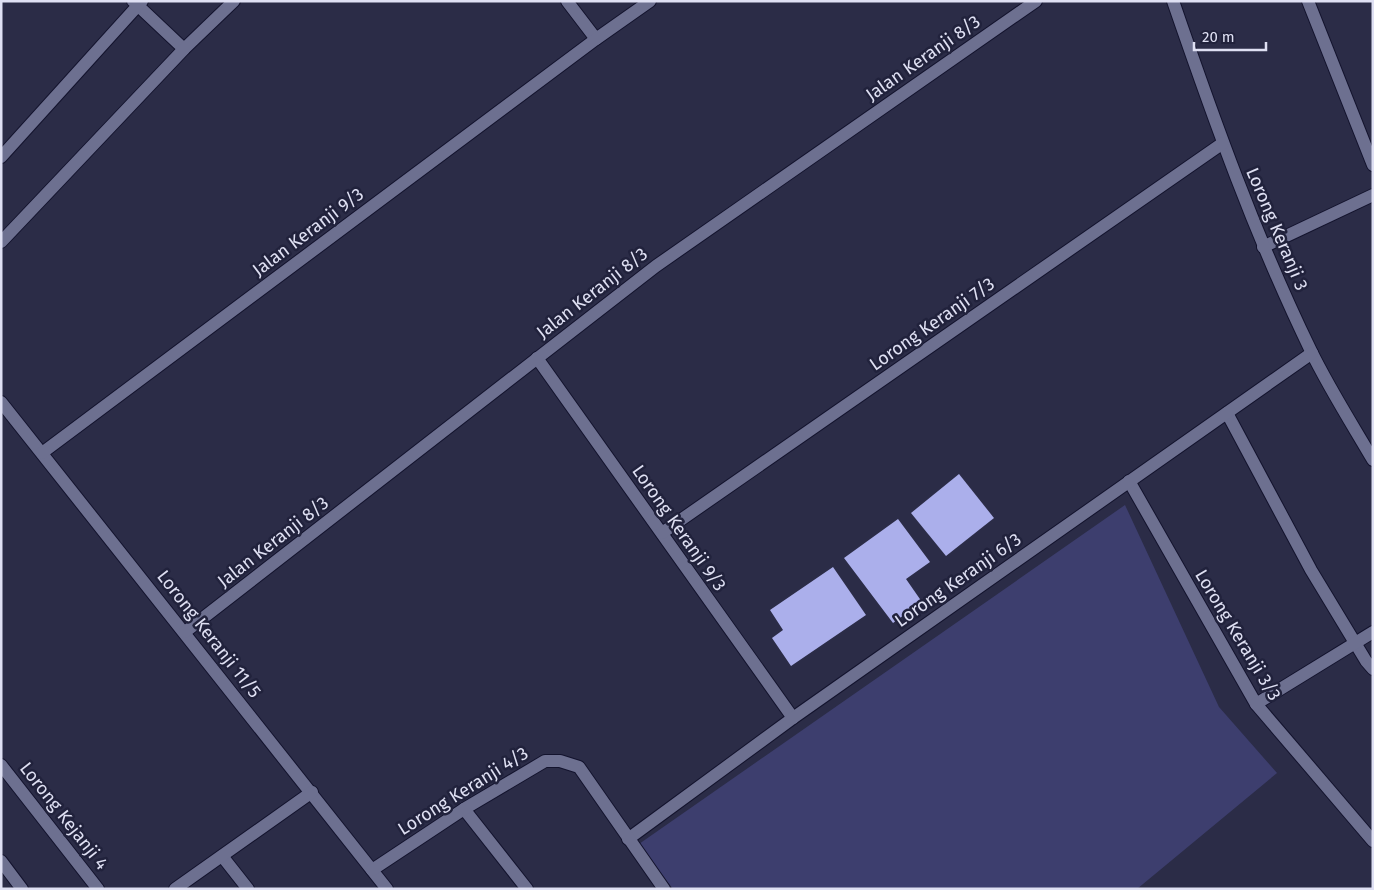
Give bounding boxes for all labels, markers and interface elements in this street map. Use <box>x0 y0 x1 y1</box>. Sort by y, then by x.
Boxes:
street label: Jalan Keranji 8/3 <box>861 10 985 106</box>
scale bar <box>1194 20 1266 52</box>
text: 20 m <box>1202 28 1235 46</box>
street label: Lorong Keranji 3 <box>1241 164 1313 294</box>
street label: Jalan Keranji 9/3 <box>248 183 368 281</box>
street label: Jalan Keranji 8/3 <box>532 243 652 343</box>
street label: Lorong Keranji 7/3 <box>865 273 999 375</box>
street label: Lorong Keranji 9/3 <box>627 461 731 595</box>
street label: Jalan Keranji 8/3 <box>213 492 333 592</box>
street label: Lorong Keranji 6/3 <box>891 528 1025 632</box>
street label: Lorong Keranji 11/5 <box>152 566 266 702</box>
street label: Lorong Keranji 3/3 <box>1190 566 1286 704</box>
street label: Lorong Keranji 4/3 <box>394 742 532 840</box>
street label: Lorong Kejanji 4 <box>15 758 113 875</box>

